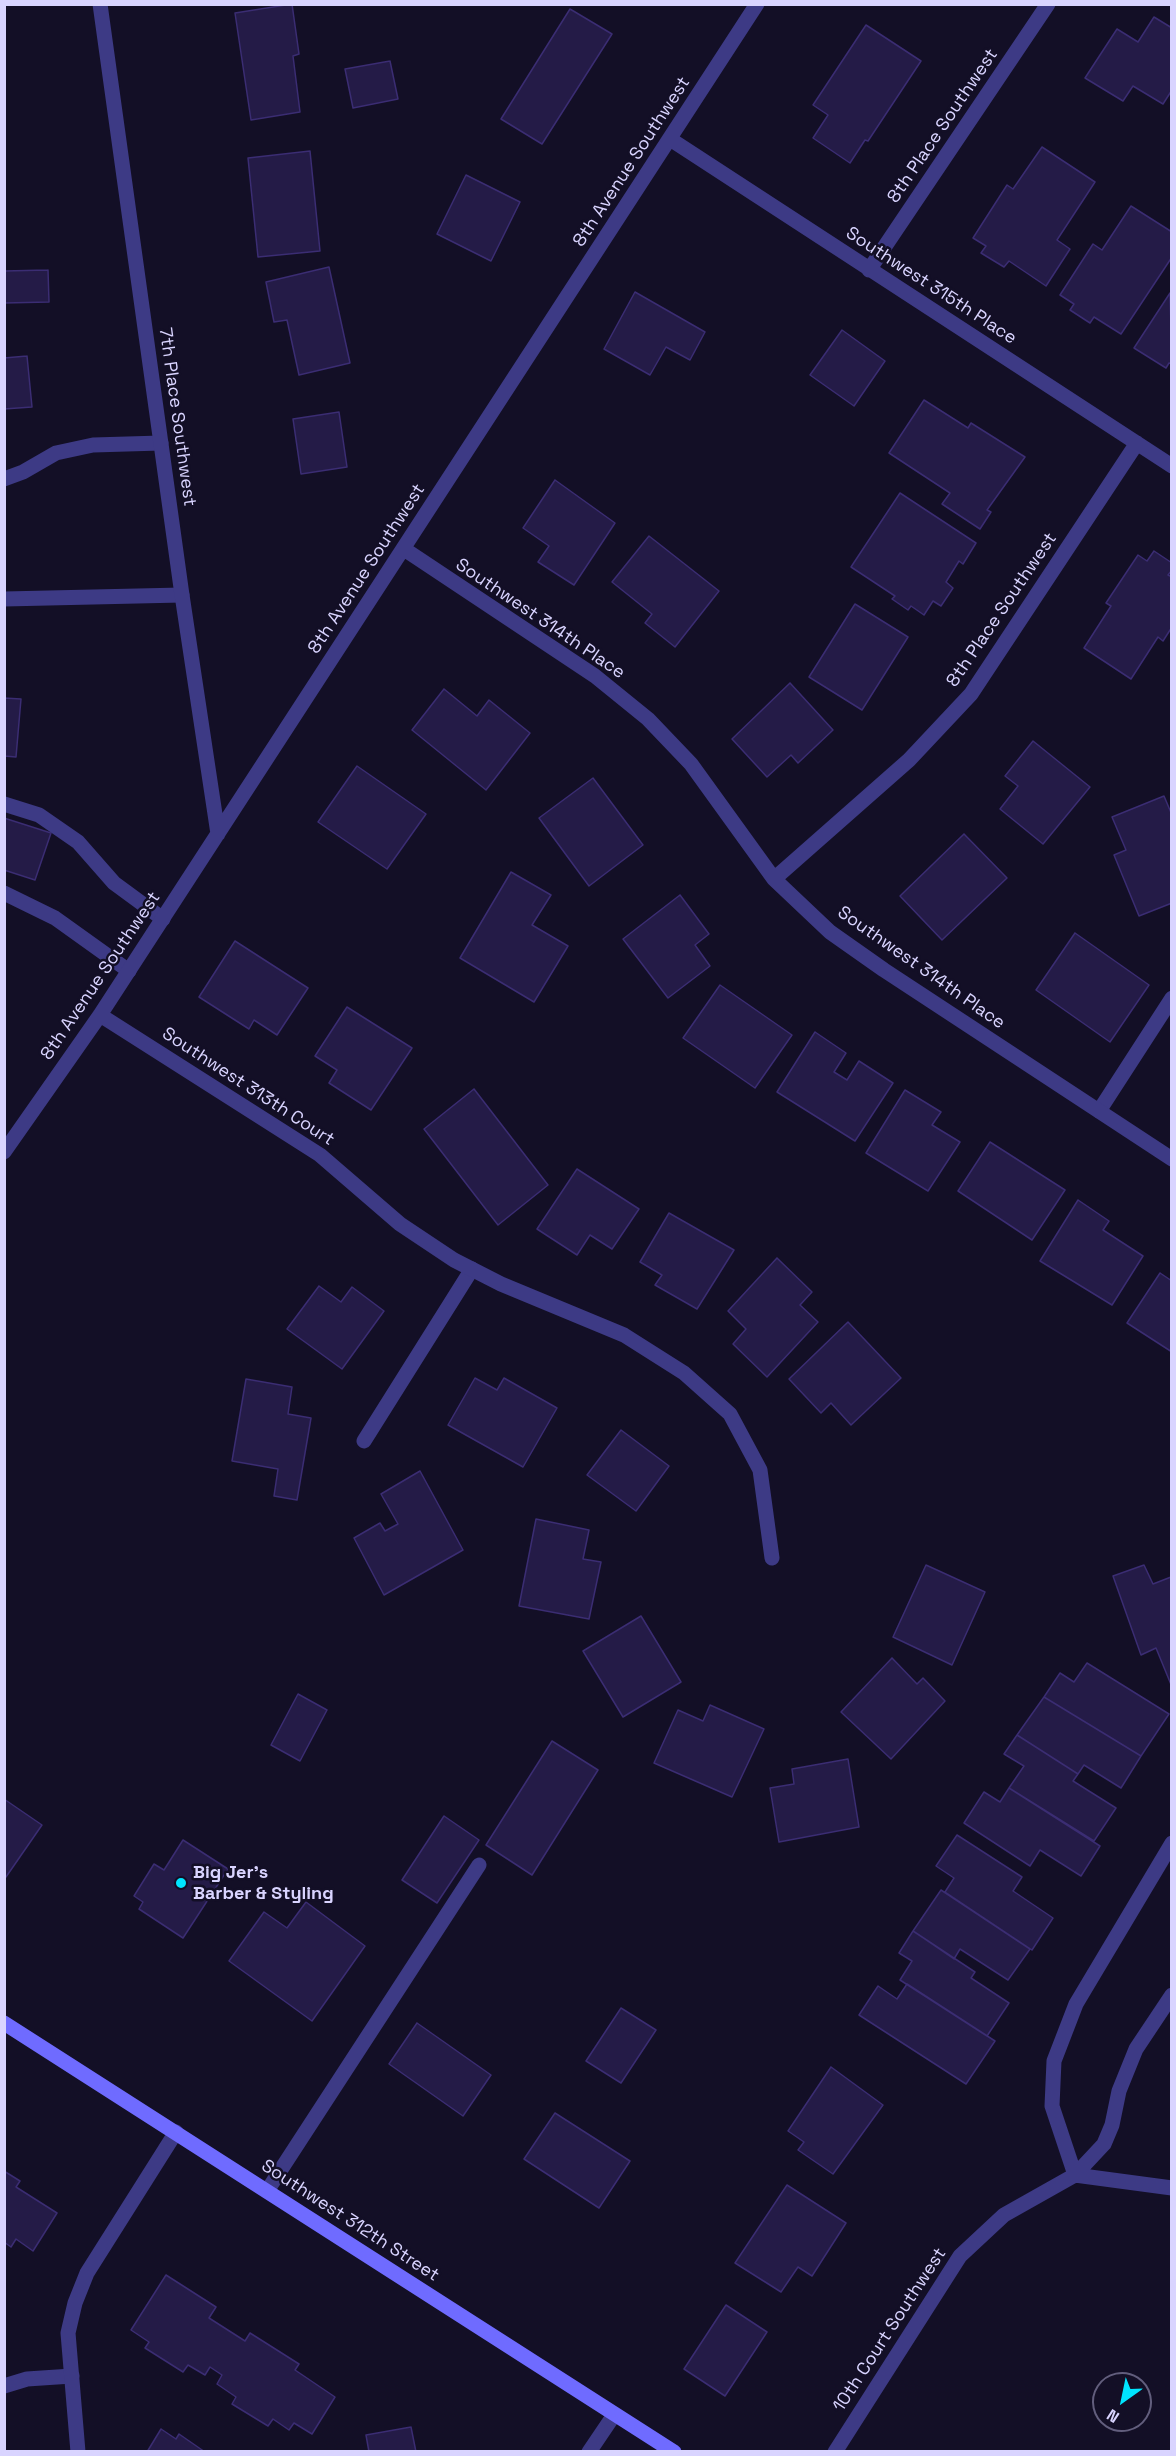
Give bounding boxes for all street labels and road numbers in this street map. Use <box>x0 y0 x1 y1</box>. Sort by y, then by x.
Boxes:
street label: 8th Place Southwest <box>883 45 1003 207</box>
street label: 8th Avenue Southwest <box>569 73 695 251</box>
street label: Southwest 315th Place <box>842 223 1020 349</box>
street label: 7th Place Southwest <box>154 326 200 508</box>
street label: 8th Avenue Southwest <box>304 480 430 658</box>
street label: 8th Place Southwest <box>942 529 1062 691</box>
street label: Southwest 314th Place <box>451 554 629 684</box>
street label: 8th Avenue Southwest <box>37 888 165 1064</box>
street label: Southwest 314th Place <box>833 902 1009 1034</box>
street label: Southwest 313th Court <box>158 1023 338 1151</box>
street label: Southwest 312th Street <box>257 2155 443 2287</box>
street label: 10th Court Southwest <box>829 2244 951 2416</box>

